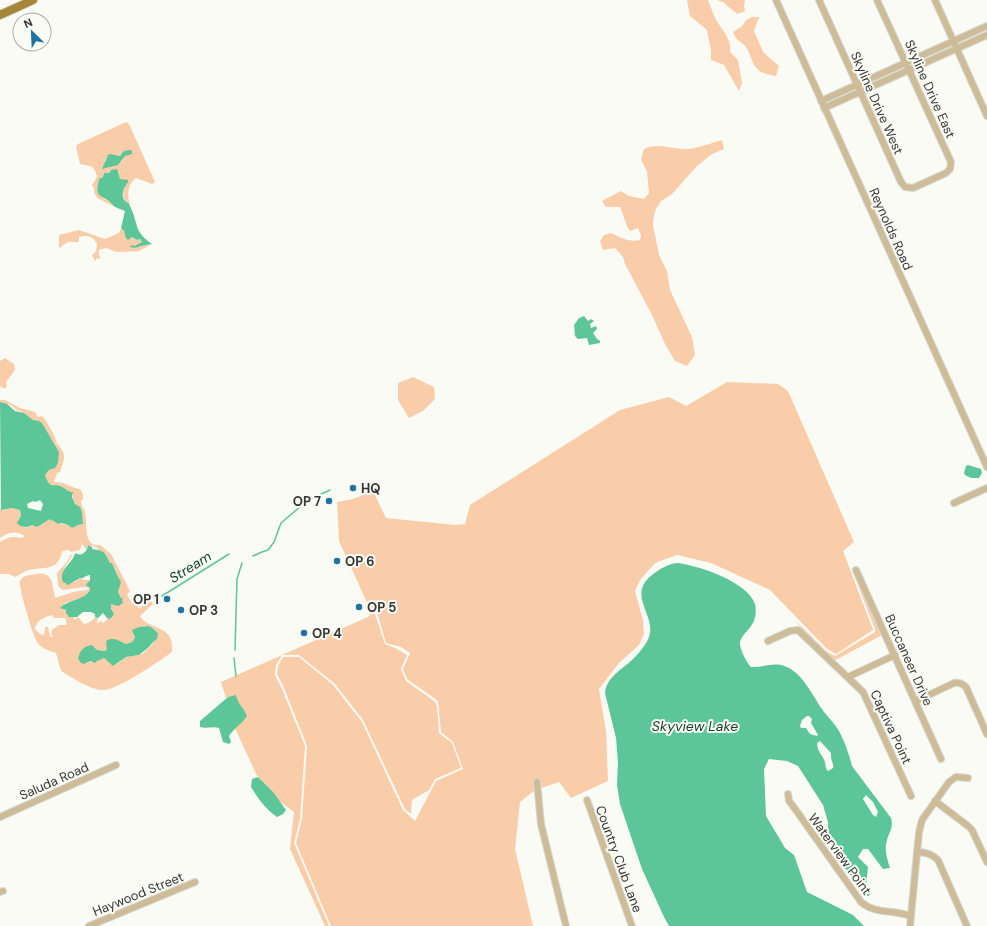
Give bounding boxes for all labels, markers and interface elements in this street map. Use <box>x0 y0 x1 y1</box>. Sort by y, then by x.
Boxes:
north arrow <box>12 12 52 52</box>
text: N <box>21 15 34 31</box>
street label: Skyline Drive East <box>901 37 959 141</box>
street label: Skyline Drive West <box>847 49 907 157</box>
street label: Reynolds Road <box>865 185 917 273</box>
place label: HQ <box>361 480 380 497</box>
marker: HQ <box>348 483 358 493</box>
place label: OP 7 <box>293 493 321 510</box>
marker: OP 7 <box>324 496 334 506</box>
water label: Stream <box>165 547 215 587</box>
place label: OP 6 <box>345 553 374 570</box>
marker: OP 6 <box>332 556 342 566</box>
place label: OP 1 <box>133 591 159 608</box>
marker: OP 1 <box>162 594 172 604</box>
place label: OP 5 <box>367 599 396 616</box>
place label: OP 3 <box>189 602 218 619</box>
marker: OP 5 <box>354 602 364 612</box>
marker: OP 3 <box>176 605 186 615</box>
street label: Buccaneer Drive <box>881 612 937 708</box>
place label: OP 4 <box>312 625 342 642</box>
marker: OP 4 <box>299 628 309 638</box>
street label: Captiva Point <box>866 687 916 767</box>
water label: Skyview Lake <box>652 717 738 735</box>
street label: Saluda Road <box>17 758 91 804</box>
street label: Country Club Lane <box>592 803 646 915</box>
street label: Waterview Point <box>805 810 875 898</box>
street label: Haywood Street <box>90 868 186 920</box>

